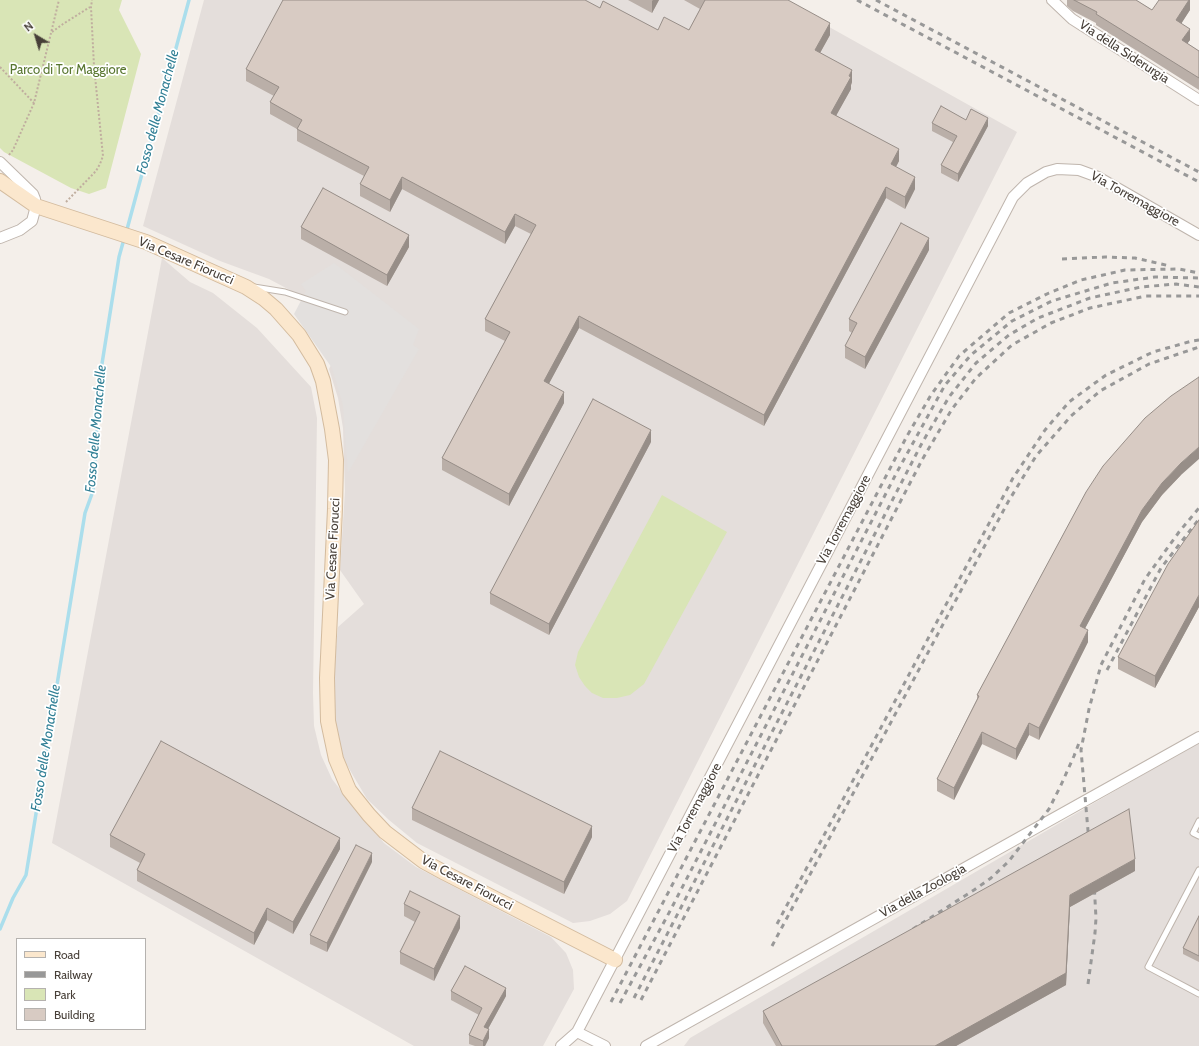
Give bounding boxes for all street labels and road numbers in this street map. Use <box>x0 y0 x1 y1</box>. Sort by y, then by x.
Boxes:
street label: Via della Siderurgia <box>1076 17 1172 87</box>
street label: Via Torremaggiore <box>1088 168 1182 230</box>
street label: Via Cesare Fiorucci <box>136 234 236 288</box>
street label: Via Torremaggiore <box>814 472 874 568</box>
street label: Via Cesare Fiorucci <box>323 498 343 600</box>
street label: Via Torremaggiore <box>665 760 725 856</box>
street label: Via Cesare Fiorucci <box>418 852 516 914</box>
street label: Via della Zoologia <box>877 861 969 921</box>

